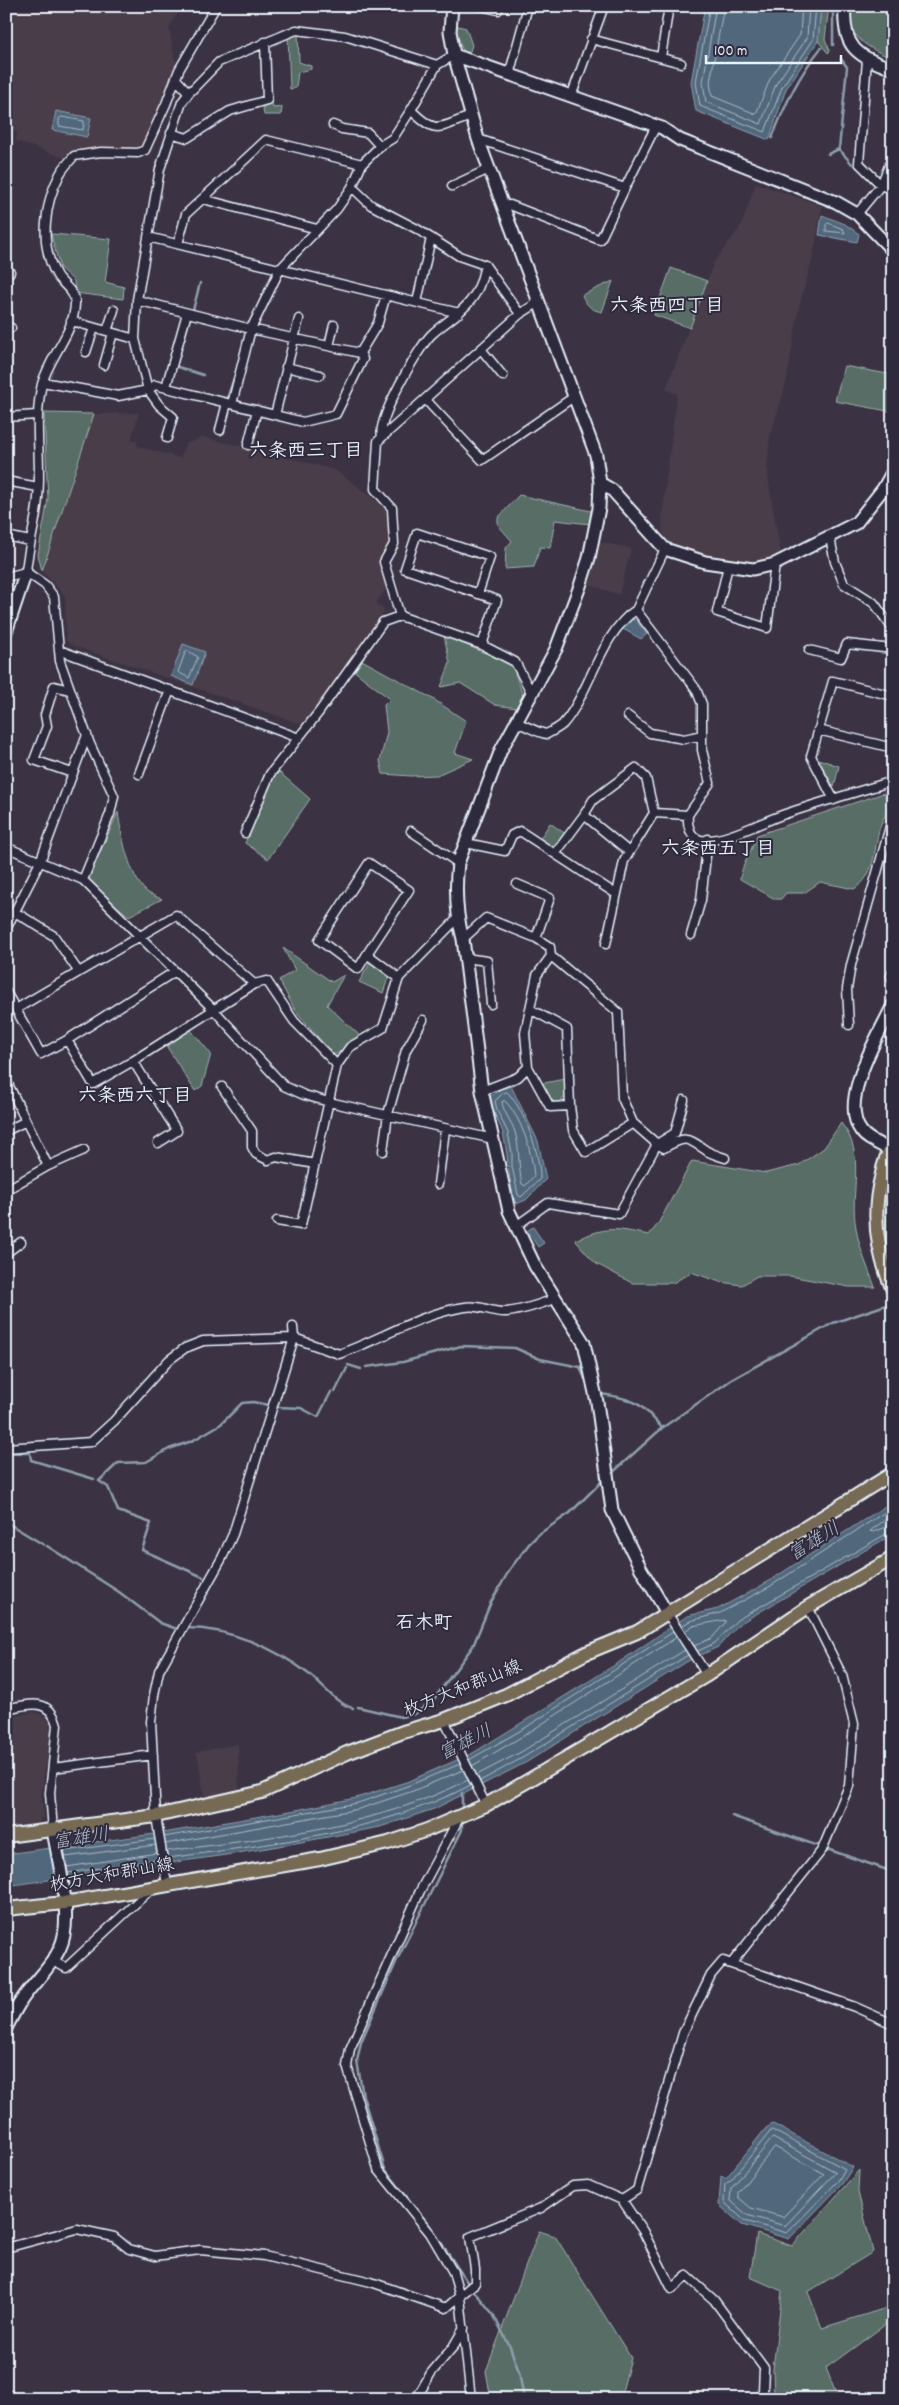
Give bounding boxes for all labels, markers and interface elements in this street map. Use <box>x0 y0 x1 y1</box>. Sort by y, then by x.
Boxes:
scale bar <box>706 32 842 64</box>
text: 100 m <box>714 41 747 63</box>
district label: 六条西四丁目 <box>610 294 724 321</box>
district label: 六条西三丁目 <box>249 439 363 466</box>
district label: 六条西五丁目 <box>661 837 775 864</box>
district label: 六条西六丁目 <box>78 1084 192 1111</box>
water label: 富雄川 <box>784 1516 846 1570</box>
district label: 石木町 <box>395 1611 453 1638</box>
street label: 枚方大和郡山線 <box>400 1655 526 1725</box>
water label: 富雄川 <box>434 1719 498 1769</box>
water label: 富雄川 <box>51 1822 111 1858</box>
street label: 枚方大和郡山線 <box>48 1853 176 1899</box>

